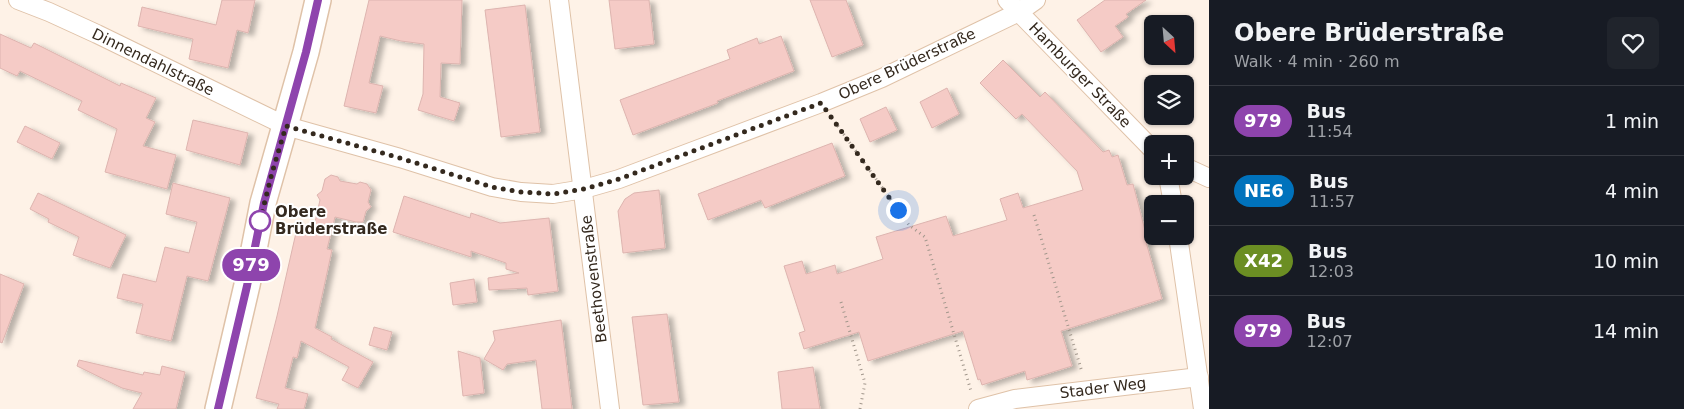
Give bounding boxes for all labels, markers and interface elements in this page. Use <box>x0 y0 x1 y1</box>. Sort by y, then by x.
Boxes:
north arrow <box>1144 15 1194 65</box>
map controls <box>1144 15 1194 245</box>
button: heart <box>1607 17 1659 69</box>
street label: Hamburger Straße <box>1025 19 1135 131</box>
text: Obere Brüderstraße <box>1234 19 1504 47</box>
street label: Obere Brüderstraße <box>836 24 978 104</box>
street label: Dinnendahlstraße <box>89 25 217 99</box>
text: Walk · 4 min · 260 m <box>1234 52 1399 71</box>
button: layers <box>1144 75 1194 125</box>
text: Bus <box>1307 100 1346 122</box>
text: 979 <box>1244 110 1282 131</box>
text: 1 min <box>1605 110 1659 132</box>
text: 11:54 <box>1307 122 1353 141</box>
button: + <box>1144 135 1194 185</box>
text: Bus <box>1309 170 1348 192</box>
text: NE6 <box>1244 180 1284 201</box>
text: 4 min <box>1605 180 1659 202</box>
text: 11:57 <box>1309 192 1355 211</box>
button: − <box>1144 195 1194 245</box>
your location <box>886 198 911 223</box>
place label: Obere Brüderstraße <box>275 203 387 238</box>
marker: Obere Brüderstraße <box>249 210 271 232</box>
street label: Beethovenstraße <box>577 214 611 344</box>
text: Bus <box>1308 240 1347 262</box>
line badge: 979 <box>222 249 280 281</box>
text: X42 <box>1244 250 1283 271</box>
text: 10 min <box>1593 250 1659 272</box>
text: 979 <box>232 254 270 275</box>
text: 12:03 <box>1308 262 1354 281</box>
text: Bus <box>1307 310 1346 332</box>
text: 979 <box>1244 320 1282 341</box>
text: 14 min <box>1593 320 1659 342</box>
text: 12:07 <box>1307 332 1353 351</box>
street label: Stader Weg <box>1059 374 1147 402</box>

